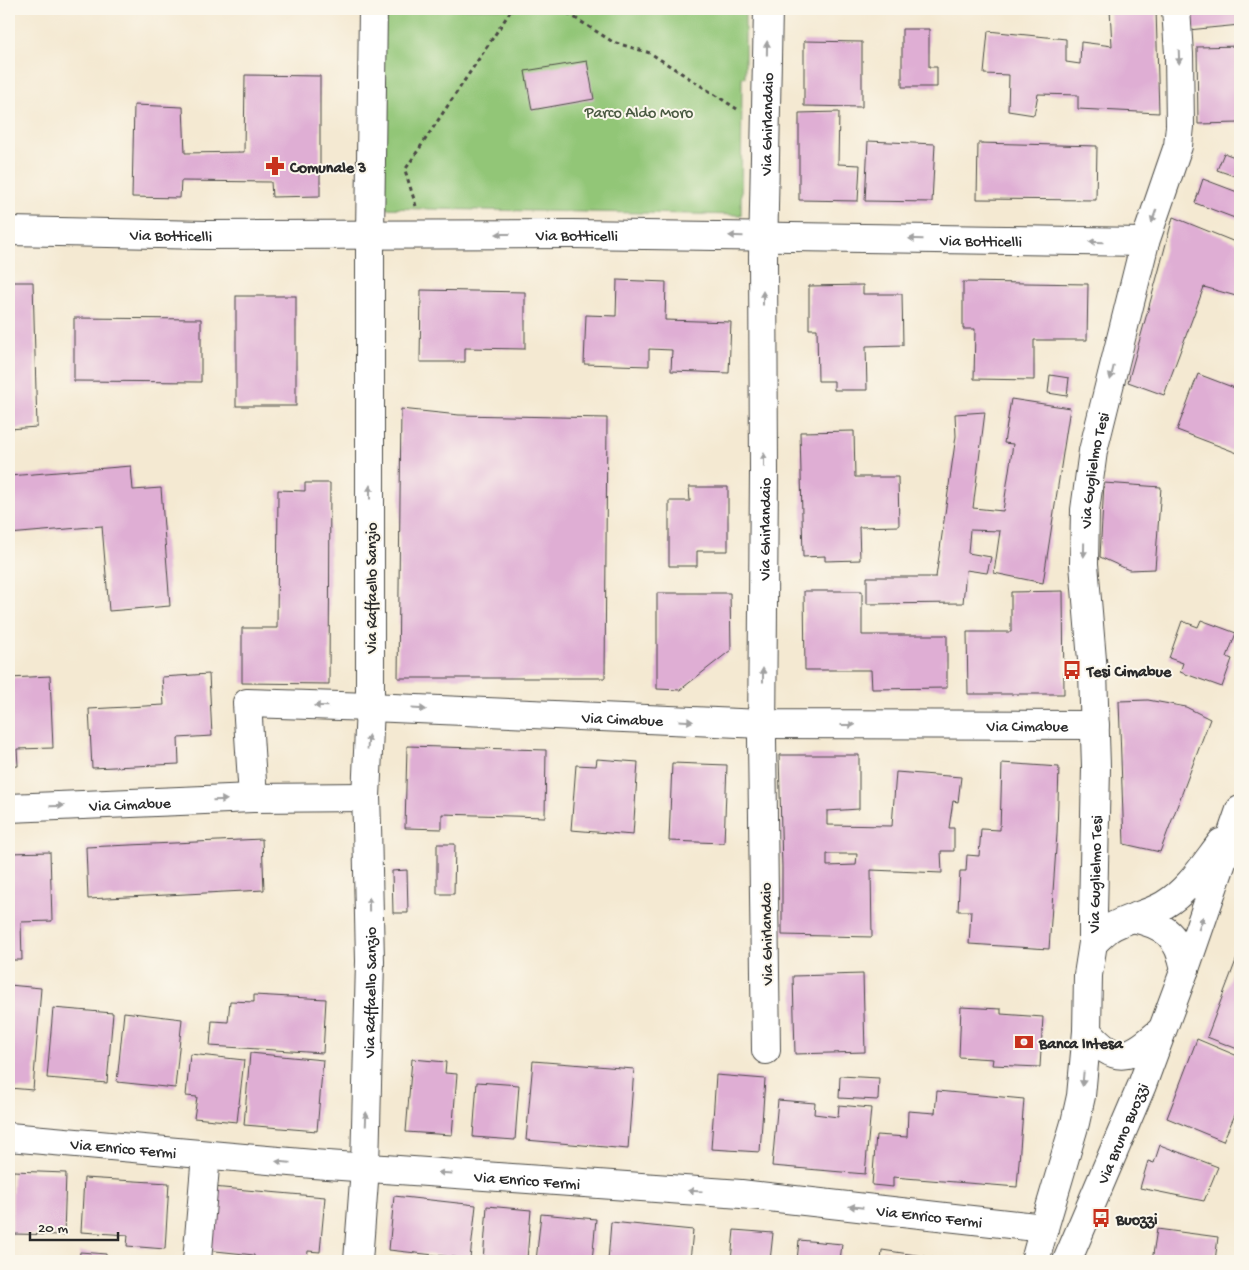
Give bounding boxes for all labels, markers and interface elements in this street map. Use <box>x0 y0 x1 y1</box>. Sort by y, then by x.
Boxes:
one-way arrow <box>764 40 772 56</box>
one-way arrow <box>1175 50 1183 66</box>
street label: Via Ghirlandaio <box>759 72 780 177</box>
park label: Parco Aldo Moro <box>584 105 693 124</box>
pharmacy icon: Comunale 3 <box>264 155 286 177</box>
place label: Comunale 3 <box>289 160 366 179</box>
one-way arrow <box>1150 208 1157 223</box>
street label: Via Botticelli <box>129 227 212 248</box>
street label: Via Botticelli <box>535 228 618 248</box>
one-way arrow <box>495 230 511 238</box>
one-way arrow <box>728 232 744 240</box>
street label: Via Botticelli <box>939 233 1022 253</box>
one-way arrow <box>908 235 924 243</box>
one-way arrow <box>1088 237 1104 245</box>
one-way arrow <box>759 290 767 306</box>
one-way arrow <box>1108 365 1116 380</box>
street label: Via Guglielmo Tesi <box>1079 411 1115 530</box>
one-way arrow <box>760 452 768 468</box>
street label: Via Ghirlandaio <box>757 478 777 582</box>
one-way arrow <box>366 483 374 499</box>
street label: Via Raffaello Sanzio <box>364 522 383 655</box>
one-way arrow <box>1080 542 1088 558</box>
bus stop icon: Tesi Cimabue <box>1061 659 1083 681</box>
place label: Tesi Cimabue <box>1085 664 1172 683</box>
one-way arrow <box>759 667 767 683</box>
one-way arrow <box>313 701 329 709</box>
one-way arrow <box>411 706 427 714</box>
street label: Via Cimabue <box>580 710 664 733</box>
one-way arrow <box>678 717 694 725</box>
street label: Via Cimabue <box>985 719 1069 738</box>
one-way arrow <box>841 721 857 729</box>
one-way arrow <box>365 733 373 749</box>
street label: Via Cimabue <box>88 795 172 818</box>
one-way arrow <box>212 795 228 803</box>
one-way arrow <box>50 802 66 810</box>
street label: Via Guglielmo Tesi <box>1087 815 1108 934</box>
street label: Via Ghirlandaio <box>758 882 779 987</box>
one-way arrow <box>365 896 373 912</box>
one-way arrow <box>1198 915 1205 930</box>
street label: Via Raffaello Sanzio <box>362 926 383 1059</box>
bank icon: Banca Intesa <box>1013 1031 1035 1053</box>
place label: Banca Intesa <box>1038 1036 1124 1055</box>
one-way arrow <box>1078 1072 1086 1088</box>
street label: Via Bruno Buozzi <box>1094 1081 1155 1189</box>
one-way arrow <box>362 1111 370 1127</box>
street label: Via Enrico Fermi <box>68 1136 177 1165</box>
one-way arrow <box>275 1157 291 1165</box>
one-way arrow <box>437 1169 453 1177</box>
street label: Via Enrico Fermi <box>472 1169 581 1196</box>
one-way arrow <box>686 1186 702 1194</box>
one-way arrow <box>848 1203 864 1211</box>
street label: Via Enrico Fermi <box>874 1203 983 1234</box>
bus stop icon: Buozzi <box>1090 1207 1112 1229</box>
scale bar <box>30 1210 118 1242</box>
place label: Buozzi <box>1115 1212 1158 1231</box>
text: 20 m <box>38 1220 68 1238</box>

